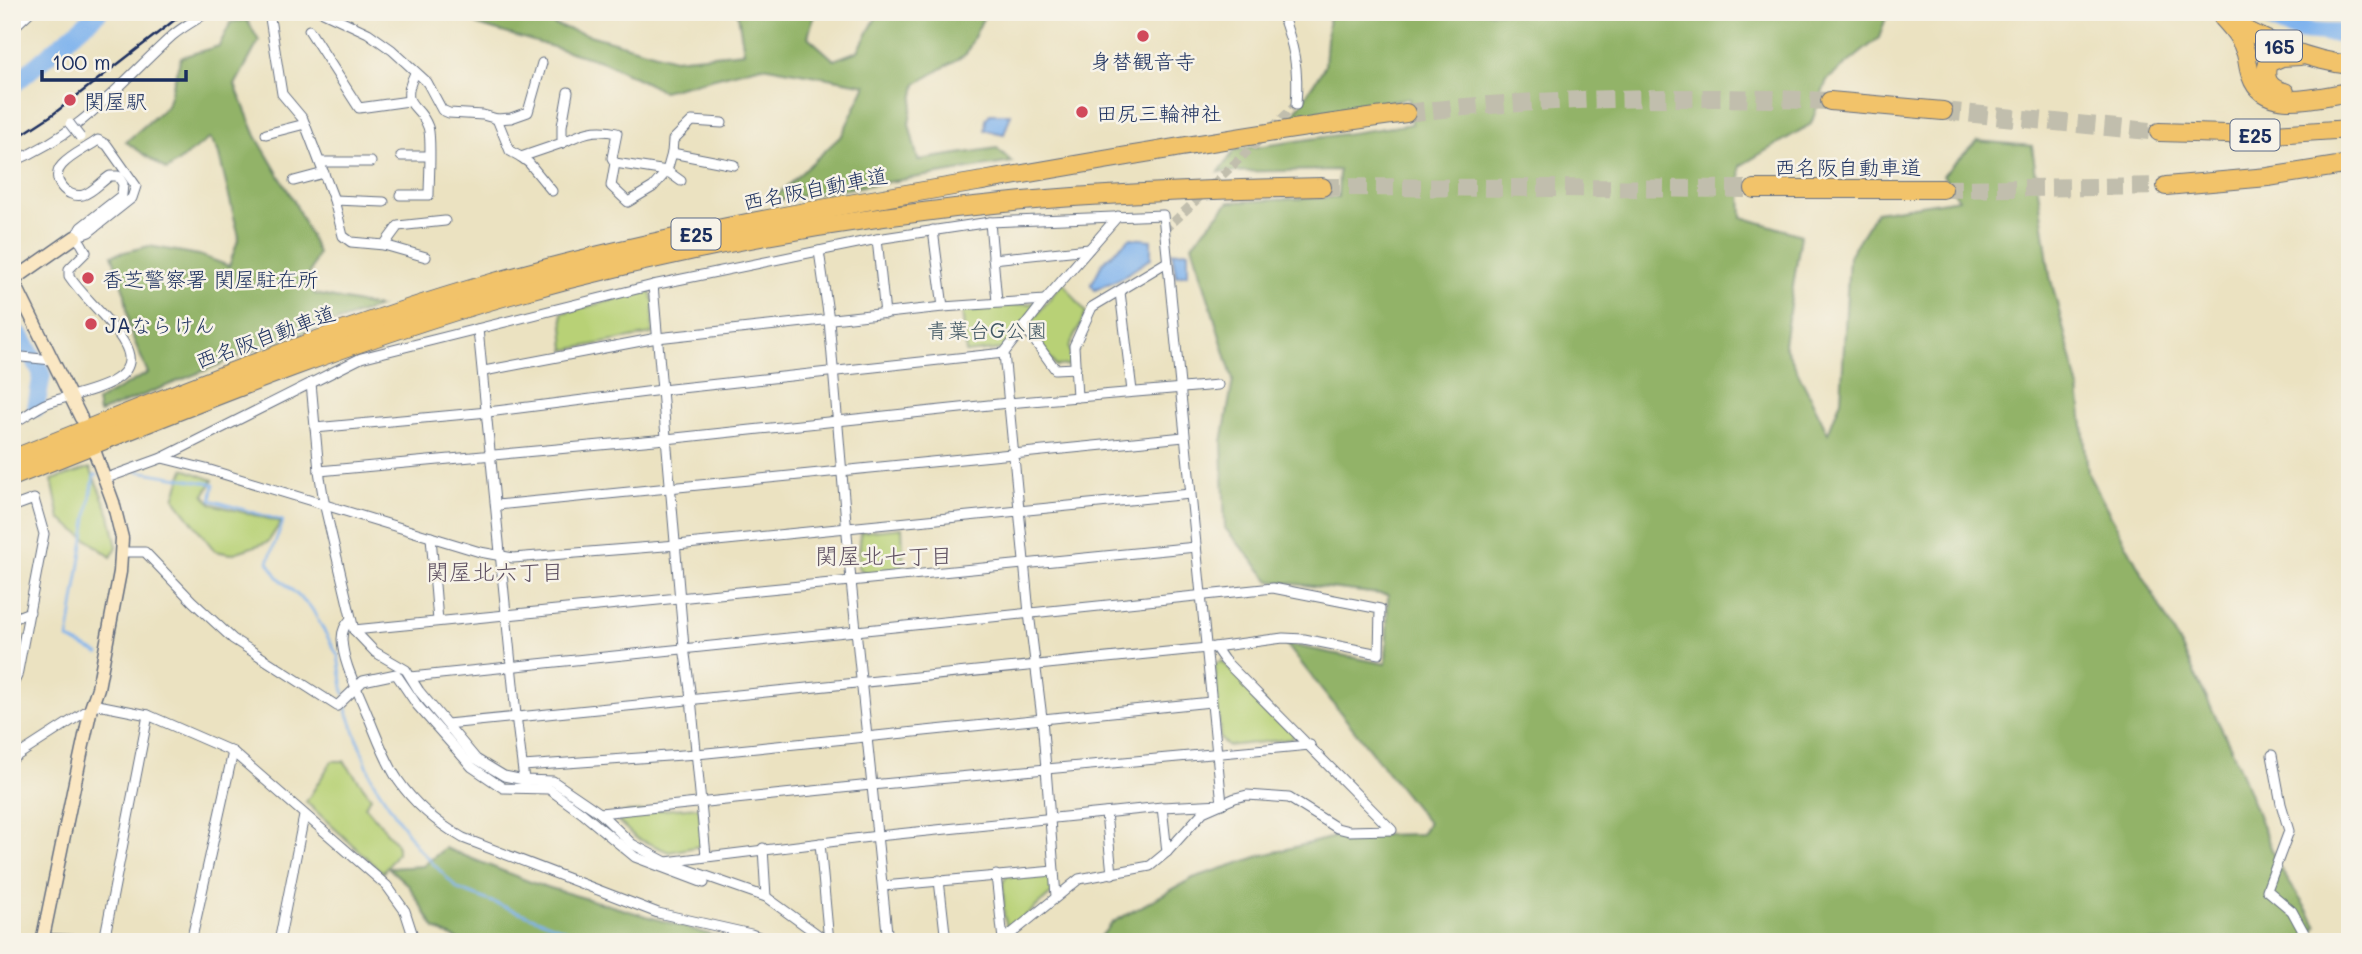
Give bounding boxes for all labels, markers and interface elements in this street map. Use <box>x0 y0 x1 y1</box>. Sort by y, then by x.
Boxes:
marker: 身替観音寺 <box>1135 28 1151 44</box>
road number: 165 <box>2256 30 2302 61</box>
scale bar <box>42 38 186 82</box>
place label: 身替観音寺 <box>1091 47 1196 74</box>
text: 100 m <box>52 48 111 75</box>
place label: 関屋駅 <box>84 87 147 114</box>
marker: 関屋駅 <box>62 92 78 108</box>
place label: 田尻三輪神社 <box>1096 99 1222 126</box>
marker: 田尻三輪神社 <box>1074 104 1090 120</box>
road number: E25 <box>2230 119 2280 150</box>
street label: 西名阪自動車道 <box>1775 153 1922 180</box>
street label: 西名阪自動車道 <box>740 161 890 215</box>
road number: E25 <box>672 218 720 250</box>
place label: 香芝警察署 関屋駐在所 <box>102 265 319 292</box>
marker: 香芝警察署 関屋駐在所 <box>80 270 96 286</box>
street label: 西名阪自動車道 <box>191 298 339 374</box>
place label: JAならけん <box>105 311 215 338</box>
marker: JAならけん <box>83 316 99 332</box>
park label: 青葉台G公園 <box>927 316 1047 343</box>
district label: 関屋北七丁目 <box>815 540 953 570</box>
district label: 関屋北六丁目 <box>426 556 564 586</box>

